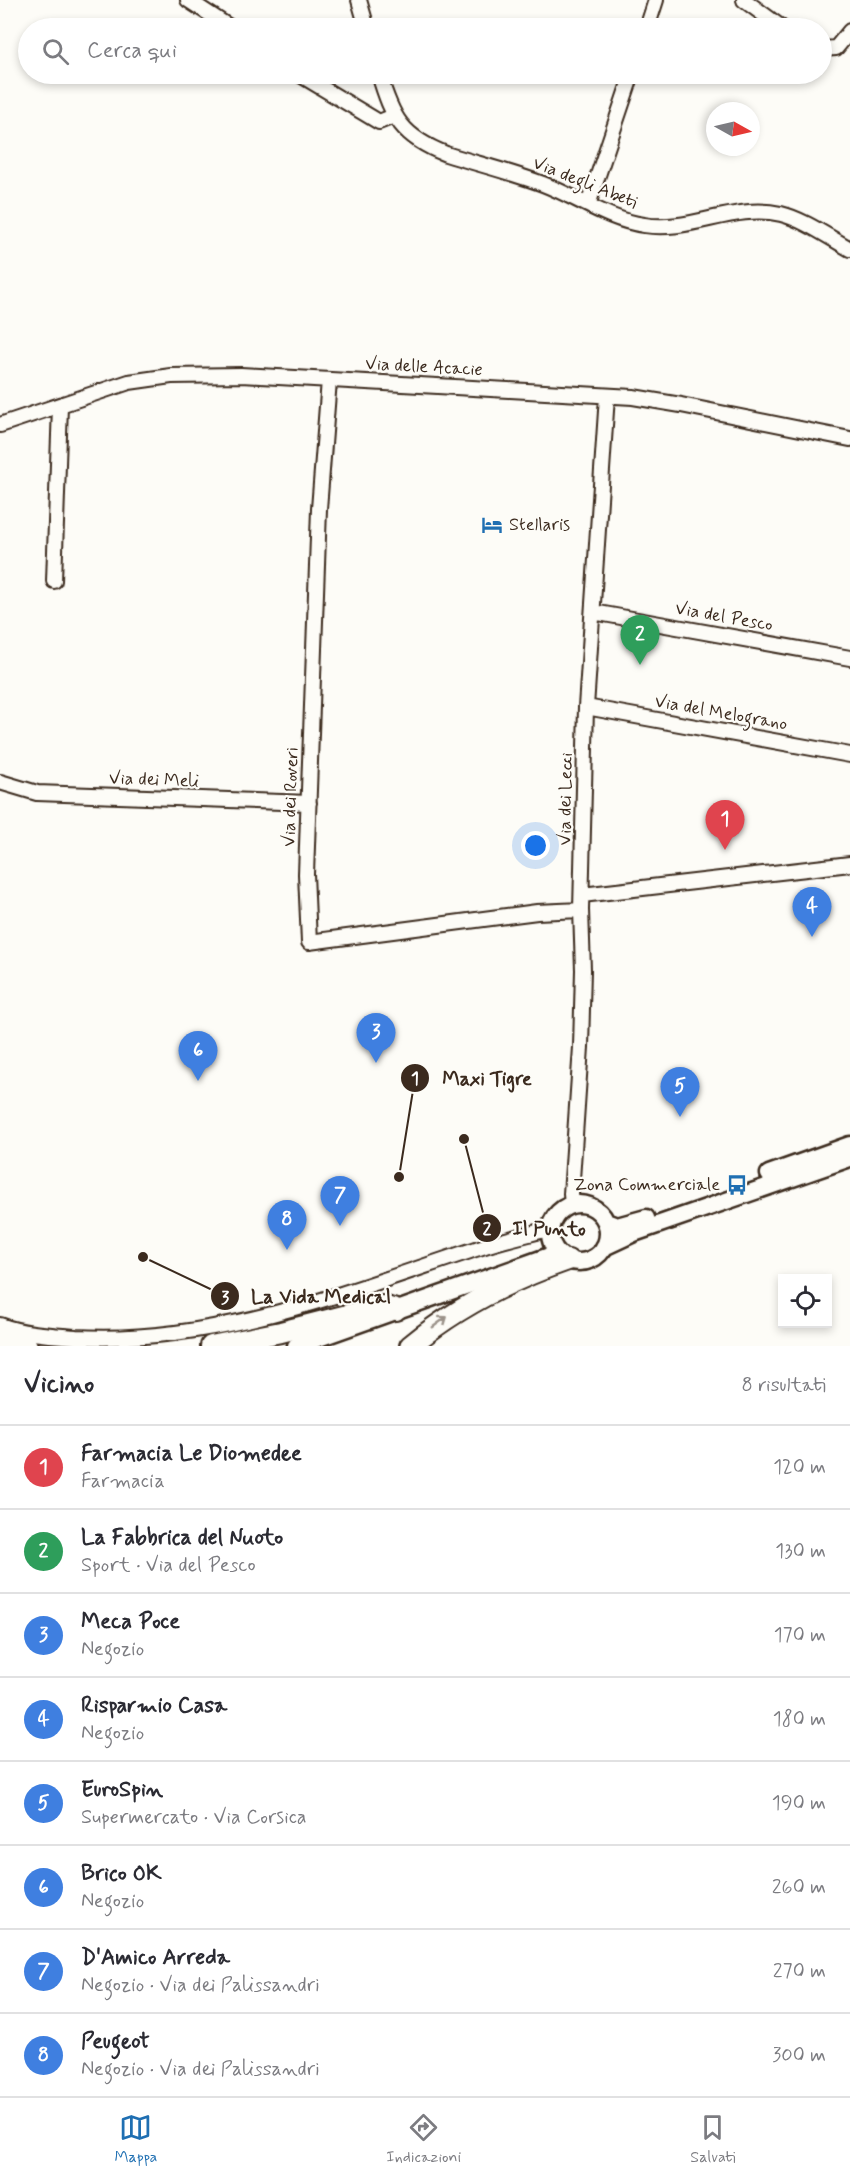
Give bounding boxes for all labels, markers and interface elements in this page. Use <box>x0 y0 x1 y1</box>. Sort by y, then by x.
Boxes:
search box <box>18 18 832 84</box>
icon: search <box>39 35 72 68</box>
text: Cerca qui <box>87 37 177 65</box>
north arrow <box>706 102 760 156</box>
street label: Via degli Abeti <box>528 151 641 217</box>
street label: Via delle Acacie <box>365 352 483 382</box>
hotel icon: Stellaris <box>480 513 504 537</box>
place label: Stellaris <box>509 513 570 537</box>
street label: Via del Pesco <box>673 597 775 637</box>
pin: 2 <box>620 616 660 665</box>
street label: Via del Melograno <box>652 690 789 738</box>
street label: Via dei Roveri <box>277 747 305 847</box>
street label: Via dei Lecci <box>553 752 579 846</box>
street label: Via dei Meli <box>109 766 199 794</box>
pin: 1 <box>706 800 744 850</box>
your location <box>521 831 550 860</box>
pin: 4 <box>792 888 832 937</box>
pin: 3 <box>356 1014 395 1063</box>
pin: 6 <box>178 1032 218 1081</box>
callout: Maxi Tigre <box>400 1059 544 1097</box>
text: Maxi Tigre <box>442 1066 532 1093</box>
text: 1 <box>411 1067 419 1091</box>
pin: 5 <box>660 1068 700 1117</box>
place label: Zona Commerciale <box>573 1173 720 1197</box>
bus stop icon: Zona Commerciale <box>725 1173 749 1197</box>
pin: 7 <box>320 1176 360 1226</box>
pin: 8 <box>268 1200 306 1250</box>
callout: Il Punto <box>472 1209 596 1247</box>
text: Il Punto <box>512 1216 586 1243</box>
text: 2 <box>483 1217 492 1241</box>
map controls <box>778 1274 832 1328</box>
button: locate <box>778 1274 832 1328</box>
callout: La Vida Medical <box>210 1277 402 1315</box>
text: La Vida Medical <box>251 1284 391 1311</box>
text: 3 <box>221 1286 230 1310</box>
one-way arrow <box>431 1316 447 1329</box>
text: Vicino <box>24 1368 94 1402</box>
text: 8 risultati <box>742 1372 826 1399</box>
text: Farmacia Le Diomedee <box>81 1440 302 1468</box>
text: 1 <box>39 1454 48 1481</box>
text: 120 m <box>773 1454 826 1481</box>
text: Farmacia <box>81 1468 165 1495</box>
text: La Fabbrica del Nuoto <box>81 1524 283 1552</box>
text: 2 <box>39 1538 48 1565</box>
text: 130 m <box>775 1538 826 1565</box>
text: Sport · Via del Pesco <box>81 1552 256 1579</box>
text: Meca Poce <box>81 1608 180 1636</box>
text: 3 <box>39 1622 48 1649</box>
text: 170 m <box>774 1622 826 1649</box>
text: Negozio <box>81 1636 144 1663</box>
text: Risparmio Casa <box>81 1692 227 1720</box>
text: 4 <box>38 1706 49 1733</box>
text: 180 m <box>773 1706 826 1733</box>
text: Negozio <box>81 1720 144 1747</box>
text: EuroSpin <box>81 1776 163 1804</box>
text: 5 <box>38 1790 50 1817</box>
text: 190 m <box>772 1790 826 1817</box>
text: Supermercato · Via Corsica <box>81 1804 306 1831</box>
text: Brico OK <box>81 1860 162 1888</box>
text: 6 <box>38 1874 49 1901</box>
text: 260 m <box>772 1874 826 1901</box>
text: Negozio <box>81 1888 144 1915</box>
text: D'Amico Arreda <box>81 1944 230 1972</box>
text: 7 <box>37 1958 50 1985</box>
text: 270 m <box>773 1958 826 1985</box>
text: Negozio · Via dei Palissandri <box>81 1972 320 1999</box>
text: Peugeot <box>81 2028 150 2056</box>
text: 8 <box>38 2042 49 2069</box>
text: 300 m <box>772 2042 826 2069</box>
text: Negozio · Via dei Palissandri <box>81 2056 320 2083</box>
tab: Mappa <box>115 2111 157 2168</box>
tab: Indicazioni <box>386 2111 461 2168</box>
tab: Salvati <box>690 2111 735 2168</box>

